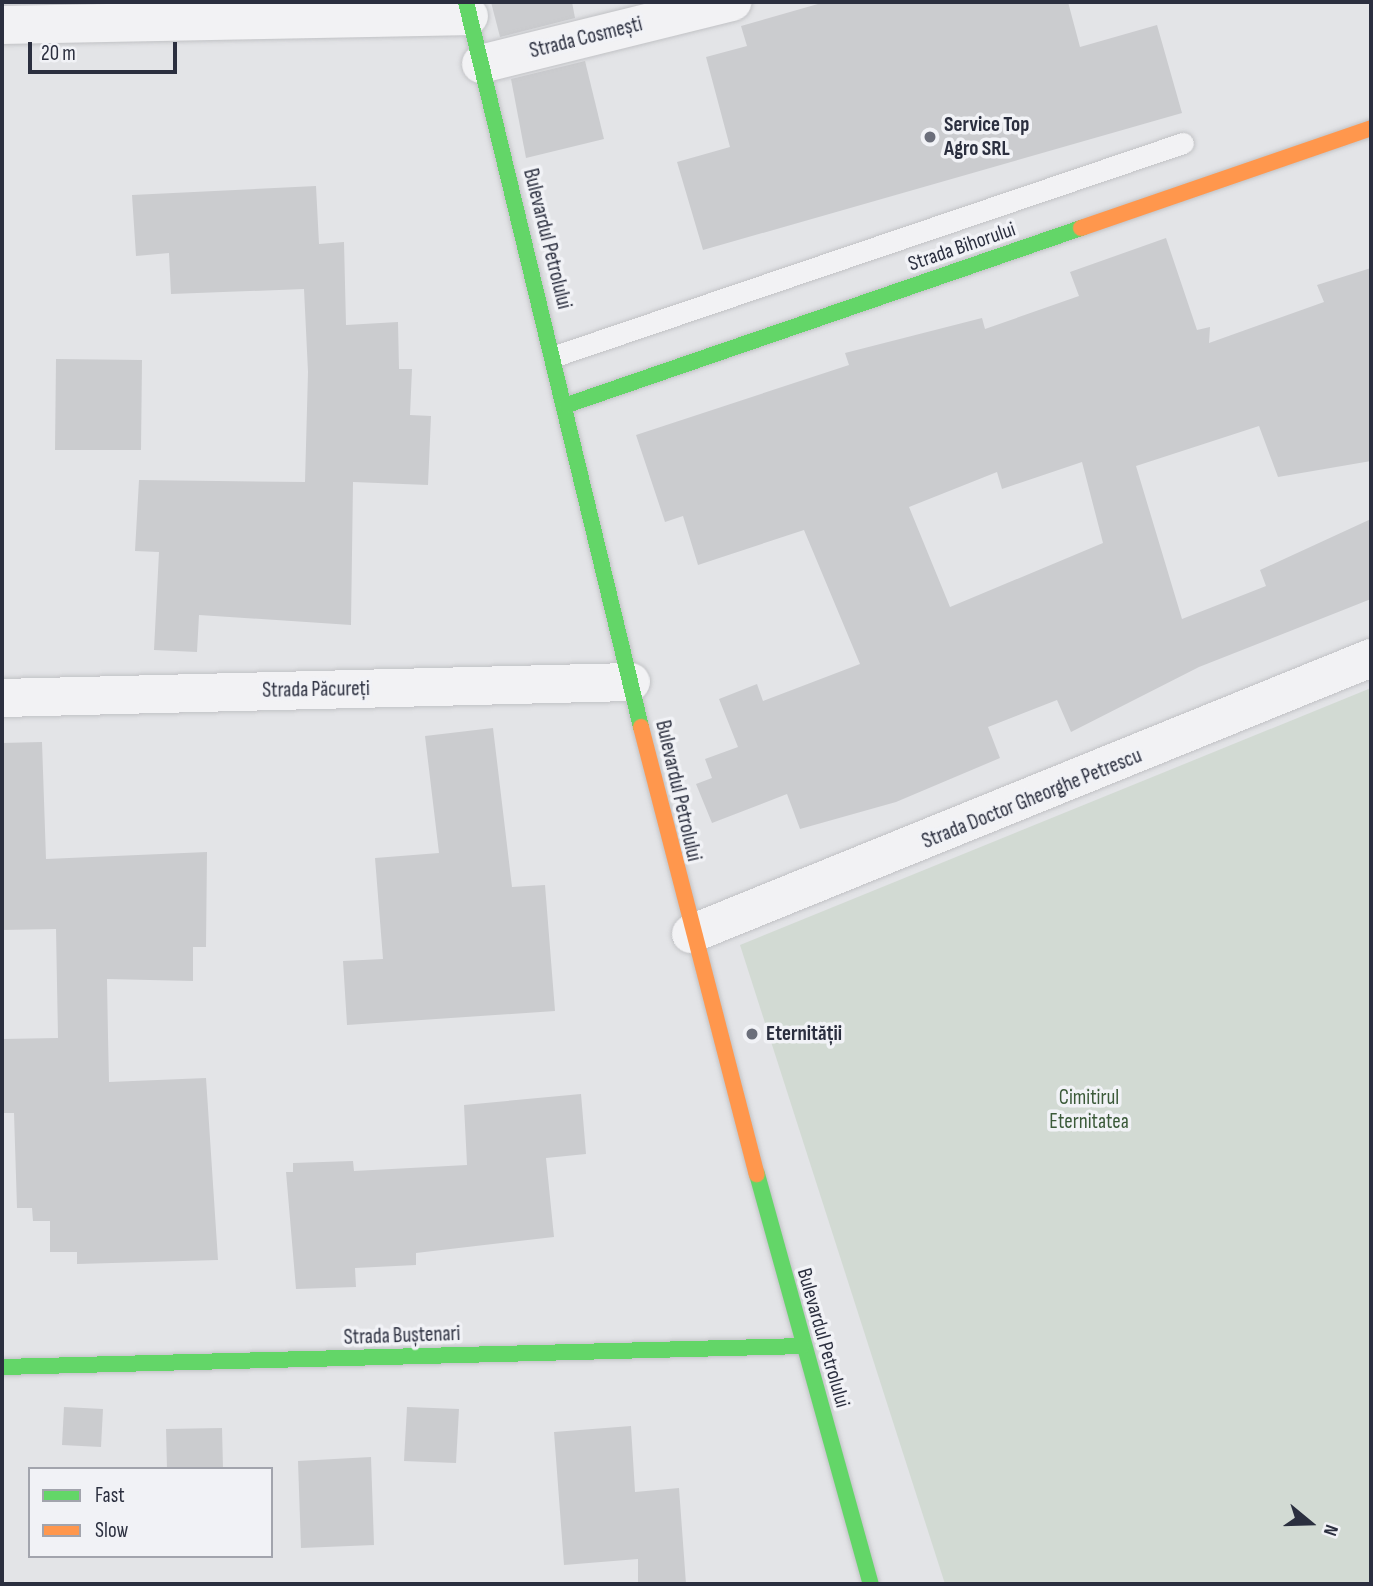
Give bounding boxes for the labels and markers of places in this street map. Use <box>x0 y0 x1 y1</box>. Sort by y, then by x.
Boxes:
place label: Service Top Agro SRL <box>944 112 1029 162</box>
marker: Service Top Agro SRL <box>922 129 938 145</box>
place label: Eternității <box>766 1021 842 1047</box>
marker: Eternității <box>744 1026 760 1042</box>

